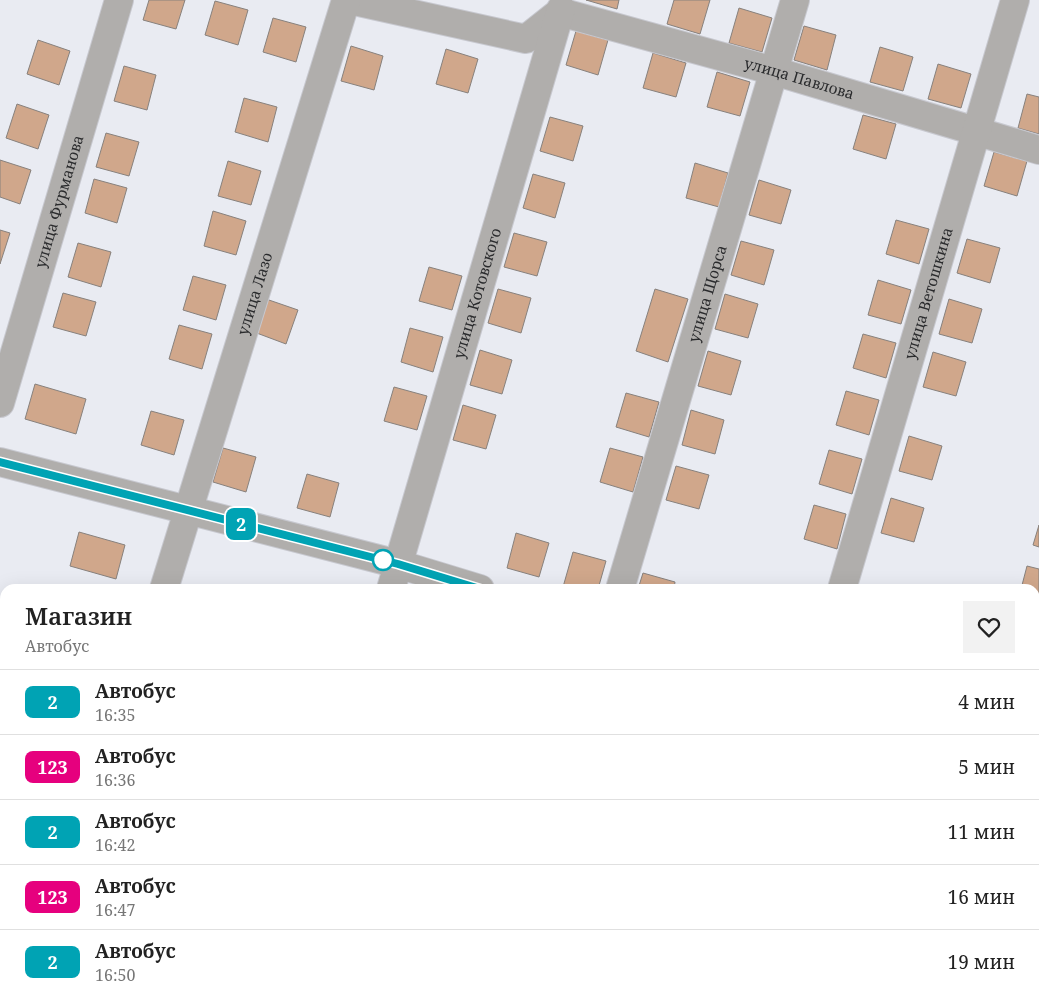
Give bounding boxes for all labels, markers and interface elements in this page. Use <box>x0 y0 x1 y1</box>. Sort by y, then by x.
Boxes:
street label: улица Павлова <box>742 52 857 103</box>
street label: улица Фурманова <box>29 132 88 270</box>
street label: улица Котовского <box>448 225 505 361</box>
street label: улица Ветошкина <box>899 225 957 362</box>
street label: улица Щорса <box>683 242 731 345</box>
street label: улица Лазо <box>232 250 276 337</box>
line badge: 2 <box>225 508 257 540</box>
text: 2 <box>236 512 246 536</box>
unlabelled marker <box>372 549 394 571</box>
text: Магазин <box>25 599 132 632</box>
button: heart <box>963 601 1015 653</box>
text: Автобус <box>25 635 89 657</box>
text: Автобус <box>95 678 176 704</box>
text: 4 мин <box>958 689 1015 715</box>
text: 2 <box>47 690 58 714</box>
text: 16:35 <box>95 704 135 726</box>
text: Автобус <box>95 743 176 769</box>
text: 5 мин <box>958 754 1015 780</box>
text: 123 <box>37 755 68 779</box>
text: 16:36 <box>95 769 135 791</box>
text: Автобус <box>95 808 176 834</box>
text: 11 мин <box>948 819 1015 845</box>
text: 2 <box>47 820 58 844</box>
text: 16:42 <box>95 834 135 856</box>
text: Автобус <box>95 873 176 899</box>
text: 16 мин <box>948 884 1015 910</box>
text: 123 <box>37 885 68 909</box>
text: 16:47 <box>95 899 135 921</box>
text: Автобус <box>95 938 176 964</box>
text: 19 мин <box>948 949 1015 975</box>
text: 2 <box>47 950 58 974</box>
text: 16:50 <box>95 964 135 986</box>

